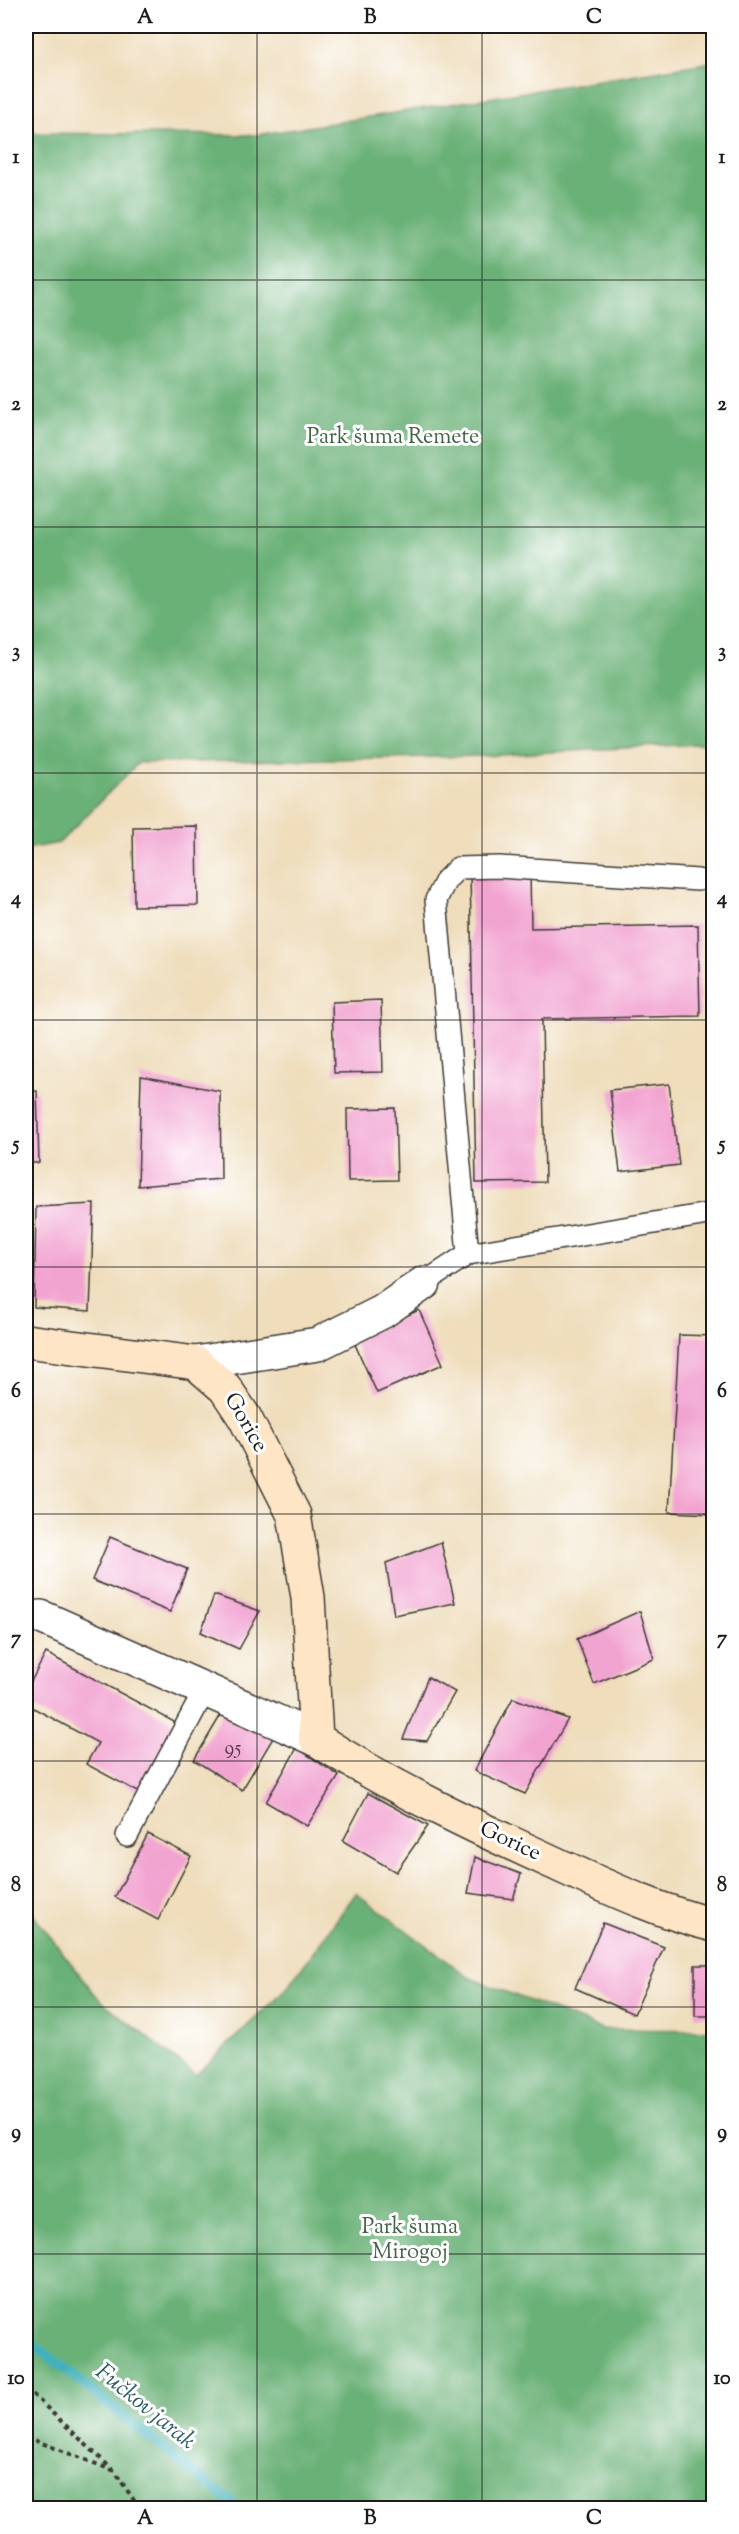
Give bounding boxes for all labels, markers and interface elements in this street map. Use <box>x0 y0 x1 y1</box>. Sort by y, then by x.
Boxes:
text: A <box>137 4 154 33</box>
text: B <box>364 4 377 33</box>
text: C <box>586 4 602 33</box>
text: 1 <box>13 144 20 173</box>
text: 1 <box>719 144 726 173</box>
text: 2 <box>11 391 21 420</box>
text: 2 <box>717 391 727 420</box>
park label: Park šuma Remete <box>307 422 479 454</box>
text: 3 <box>12 638 20 667</box>
text: 3 <box>718 638 726 667</box>
text: 4 <box>10 885 21 914</box>
text: 4 <box>716 885 727 914</box>
text: 5 <box>11 1131 20 1160</box>
text: 5 <box>717 1131 726 1160</box>
text: 6 <box>11 1378 21 1407</box>
text: 6 <box>717 1378 727 1407</box>
street label: Gorice <box>215 1387 275 1459</box>
text: 7 <box>11 1625 22 1654</box>
text: 7 <box>717 1625 728 1654</box>
house number: 95 <box>225 1735 242 1764</box>
street label: Gorice <box>474 1814 546 1870</box>
text: 8 <box>11 1872 21 1901</box>
text: 8 <box>717 1872 727 1901</box>
text: 9 <box>11 2119 21 2148</box>
text: 9 <box>717 2119 727 2148</box>
park label: Park šuma Mirogoj <box>362 2212 458 2269</box>
water label: Fučkov jarak <box>87 2356 203 2458</box>
text: 10 <box>7 2365 25 2394</box>
text: 10 <box>713 2365 731 2394</box>
text: A <box>137 2505 154 2534</box>
text: B <box>364 2505 377 2534</box>
text: C <box>586 2505 602 2534</box>

